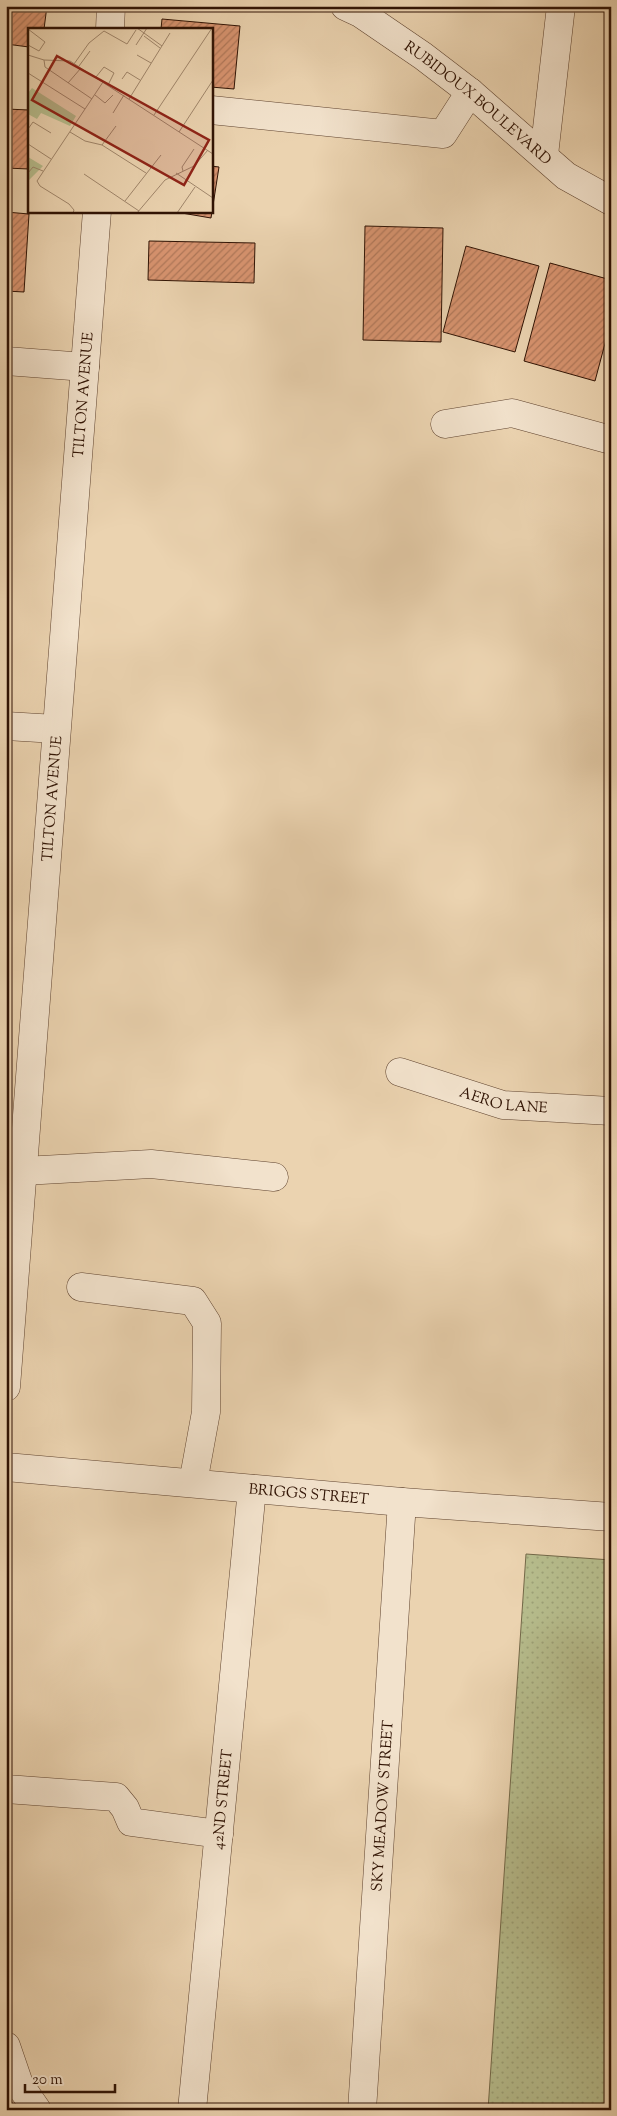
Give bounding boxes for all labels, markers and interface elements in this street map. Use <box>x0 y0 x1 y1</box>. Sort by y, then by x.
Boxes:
inset map <box>28 28 212 212</box>
street label: RUBIDOUX BOULEVARD <box>399 37 556 171</box>
street label: TILTON AVENUE <box>69 331 100 459</box>
street label: TILTON AVENUE <box>38 735 68 863</box>
street label: AERO LANE <box>456 1083 548 1119</box>
street label: BRIGGS STREET <box>248 1479 370 1511</box>
street label: SKY MEADOW STREET <box>367 1719 400 1892</box>
street label: 42ND STREET <box>208 1748 239 1851</box>
scale bar <box>25 2061 115 2093</box>
text: 20 m <box>32 2070 63 2091</box>

